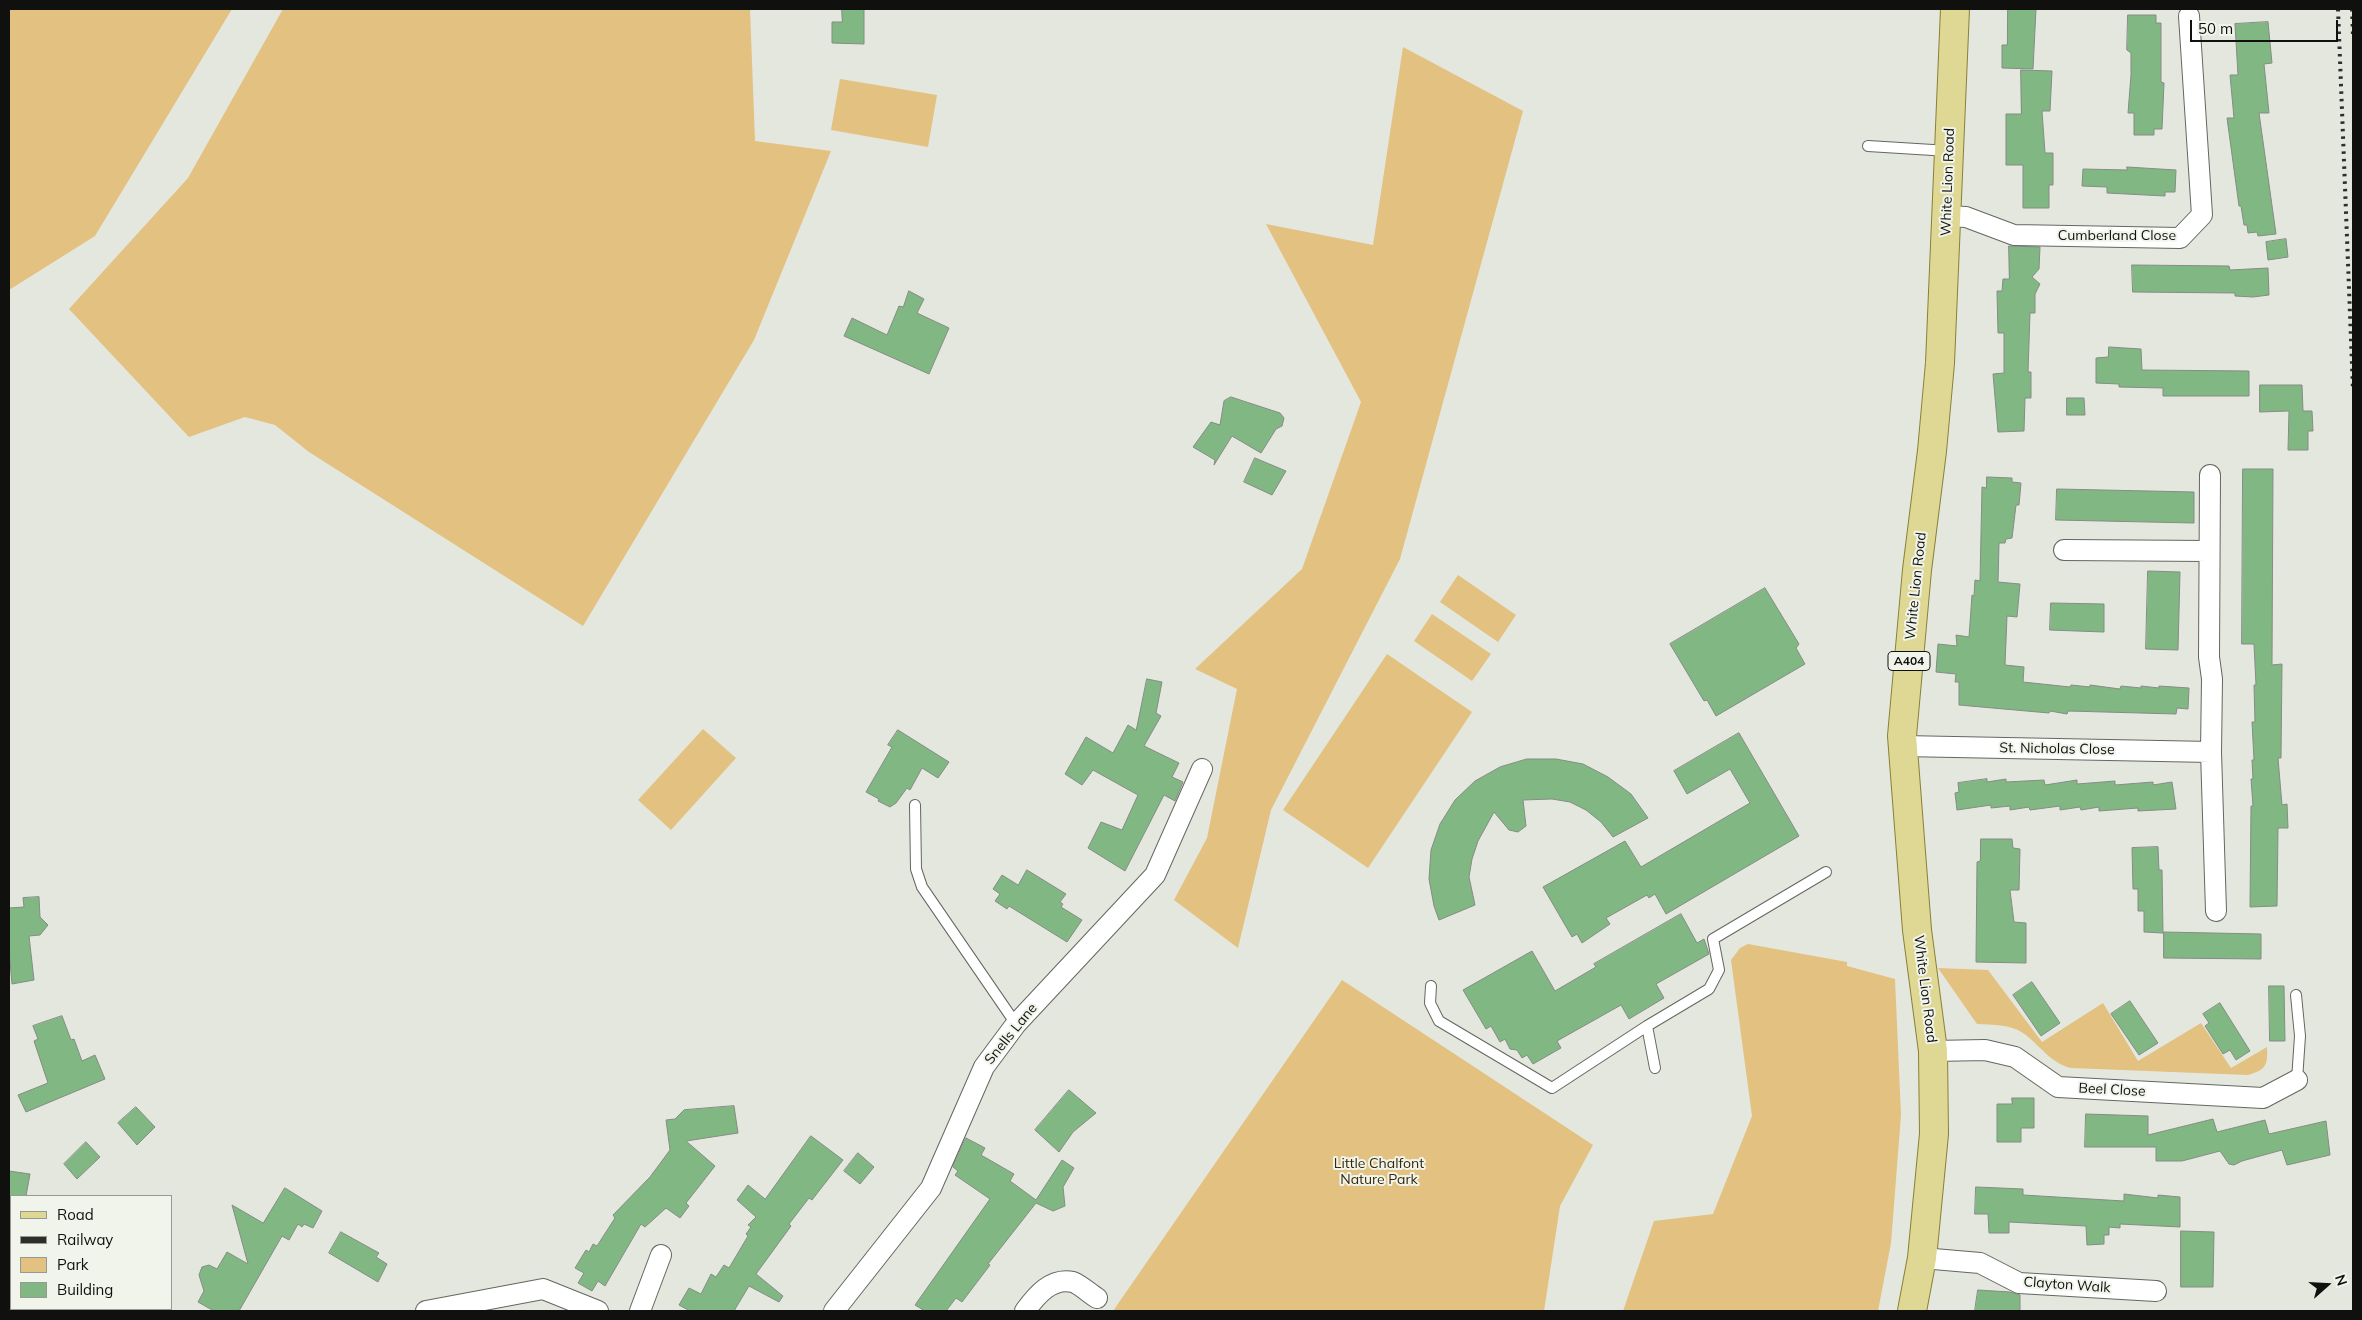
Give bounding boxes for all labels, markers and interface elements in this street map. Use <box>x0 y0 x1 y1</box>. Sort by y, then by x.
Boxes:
scale bar <box>2192 10 2340 42</box>
text: 50 m <box>2198 19 2233 38</box>
street label: White Lion Road <box>1938 128 1958 236</box>
street label: Cumberland Close <box>2058 228 2176 244</box>
street label: White Lion Road <box>1902 531 1930 641</box>
road number: A404 <box>1888 651 1930 670</box>
street label: St. Nicholas Close <box>1999 740 2115 758</box>
street label: White Lion Road <box>1910 934 1940 1044</box>
street label: Snells Lane <box>981 1000 1041 1068</box>
street label: Beel Close <box>2078 1080 2146 1100</box>
park label: Little Chalfont Nature Park <box>1334 1156 1424 1188</box>
legend <box>10 1195 172 1310</box>
text: Road <box>57 1205 94 1224</box>
text: Railway <box>57 1230 113 1249</box>
text: Park <box>57 1255 89 1274</box>
north arrow <box>2302 1260 2352 1310</box>
text: N <box>2331 1272 2351 1288</box>
street label: Clayton Walk <box>2023 1274 2111 1296</box>
text: Building <box>57 1280 113 1299</box>

